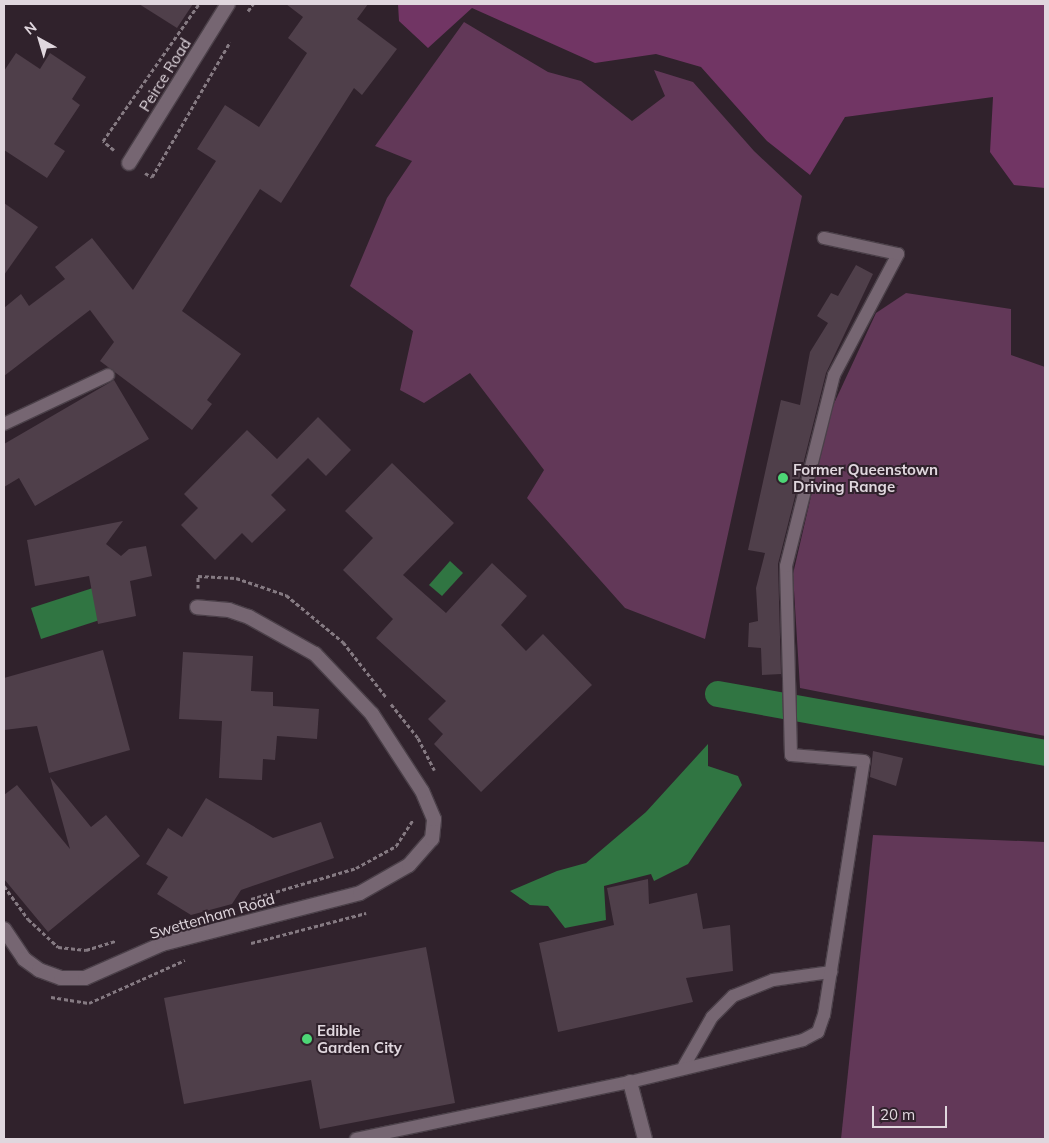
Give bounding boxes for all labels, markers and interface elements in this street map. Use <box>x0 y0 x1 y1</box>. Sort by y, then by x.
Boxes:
north arrow <box>15 15 65 65</box>
text: N <box>21 18 40 39</box>
street label: Peirce Road <box>135 35 195 115</box>
place label: Former Queenstown Driving Range <box>793 460 938 495</box>
marker: Former Queenstown Driving Range <box>777 472 789 484</box>
street label: Swettenham Road <box>147 890 277 942</box>
place label: Edible Garden City <box>317 1021 402 1056</box>
marker: Edible Garden City <box>301 1033 313 1045</box>
scale bar <box>874 1096 949 1128</box>
text: 20 m <box>880 1105 915 1124</box>

